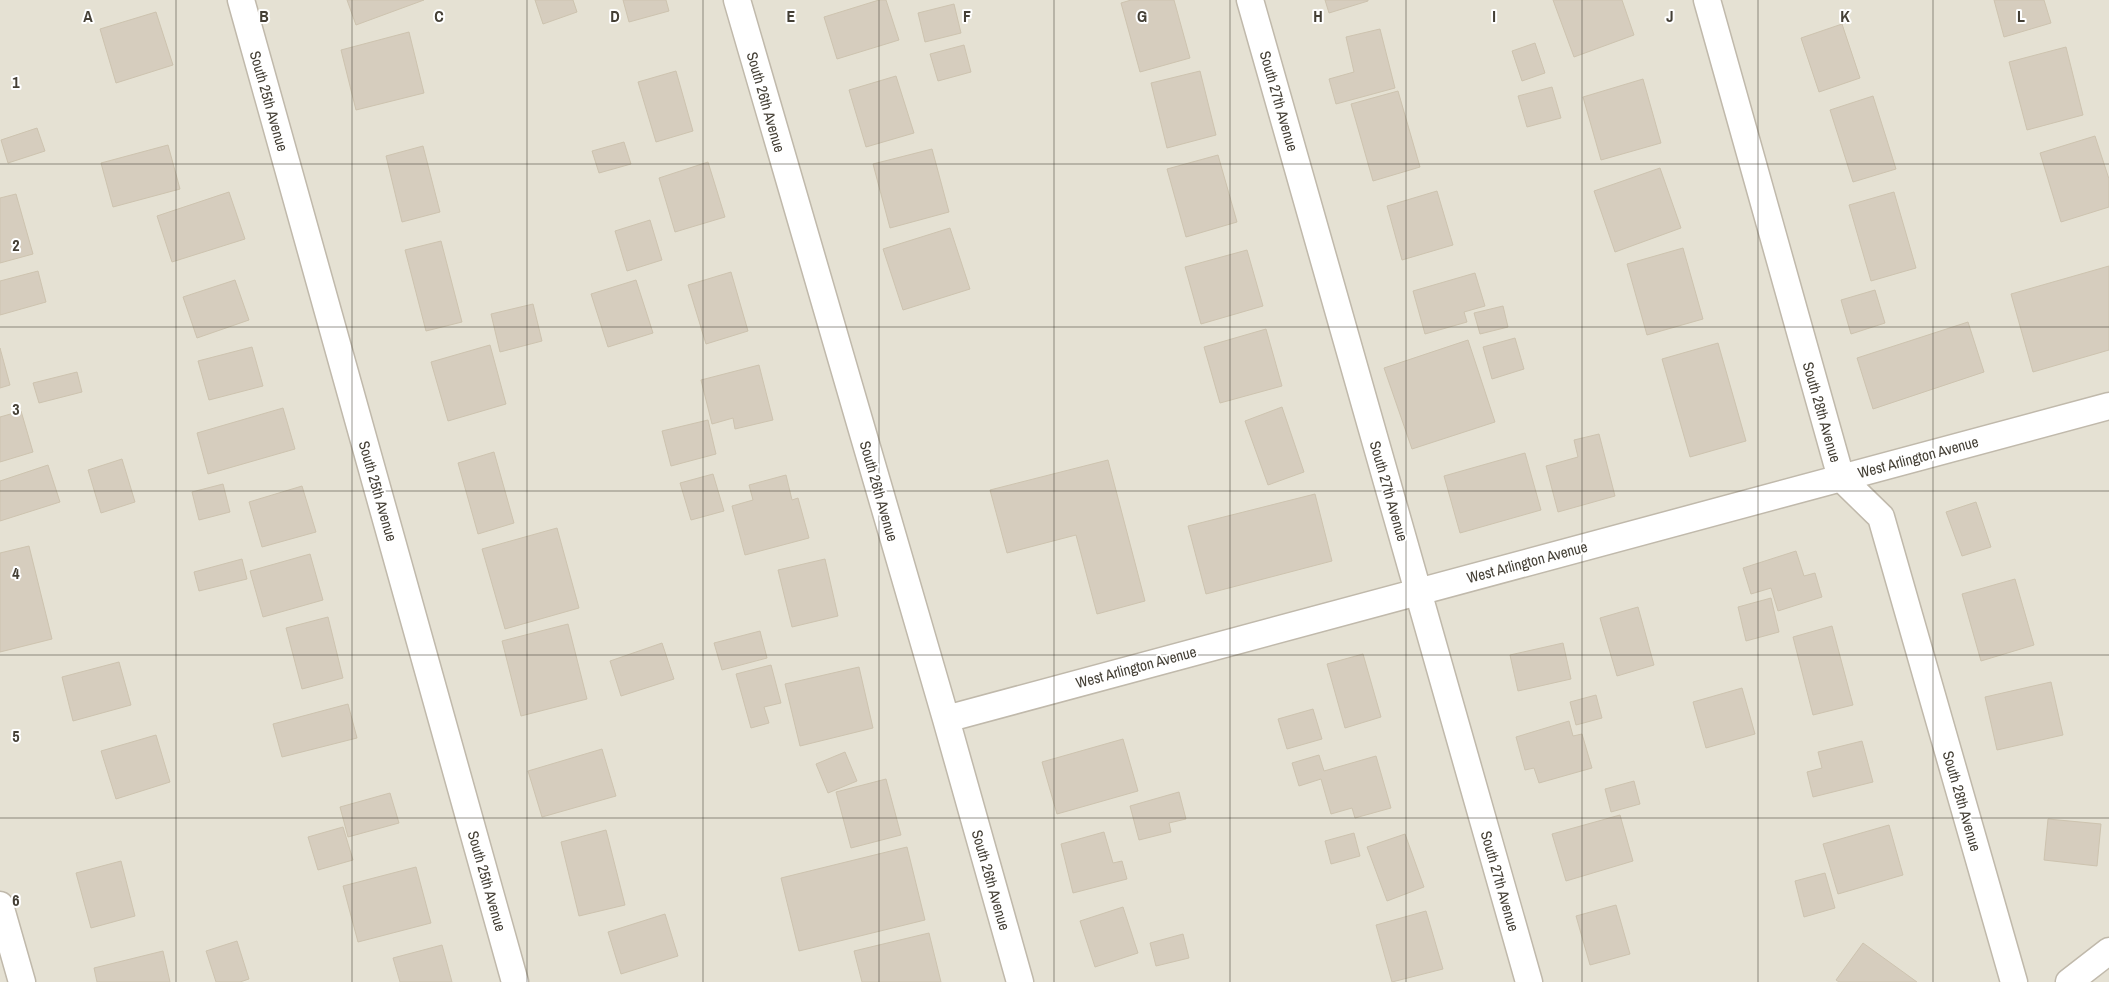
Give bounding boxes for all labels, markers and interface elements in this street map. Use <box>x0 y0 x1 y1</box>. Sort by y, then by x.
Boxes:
text: A <box>83 5 93 27</box>
text: B <box>259 5 269 27</box>
text: C <box>434 5 444 27</box>
text: D <box>610 5 620 27</box>
text: E <box>787 5 796 27</box>
text: F <box>963 5 971 27</box>
text: G <box>1137 5 1147 27</box>
text: H <box>1313 5 1323 27</box>
text: I <box>1492 5 1496 27</box>
text: J <box>1666 5 1674 27</box>
text: K <box>1840 5 1850 27</box>
text: L <box>2017 5 2025 27</box>
street label: South 25th Avenue <box>245 48 293 154</box>
street label: South 27th Avenue <box>1255 48 1303 154</box>
street label: South 26th Avenue <box>742 49 790 155</box>
text: 1 <box>12 71 20 93</box>
text: 2 <box>12 234 20 256</box>
street label: South 28th Avenue <box>1798 359 1846 465</box>
text: 3 <box>12 398 20 420</box>
street label: West Arlington Avenue <box>1855 431 1981 483</box>
street label: South 25th Avenue <box>354 438 402 544</box>
street label: South 26th Avenue <box>855 438 903 544</box>
street label: South 27th Avenue <box>1365 438 1413 544</box>
street label: West Arlington Avenue <box>1464 536 1590 588</box>
text: 4 <box>12 562 20 584</box>
street label: West Arlington Avenue <box>1073 641 1199 693</box>
text: 5 <box>12 725 20 747</box>
street label: South 28th Avenue <box>1938 748 1986 854</box>
street label: South 26th Avenue <box>967 827 1015 933</box>
street label: South 25th Avenue <box>463 828 511 934</box>
street label: South 27th Avenue <box>1476 828 1524 934</box>
text: 6 <box>12 889 20 911</box>

